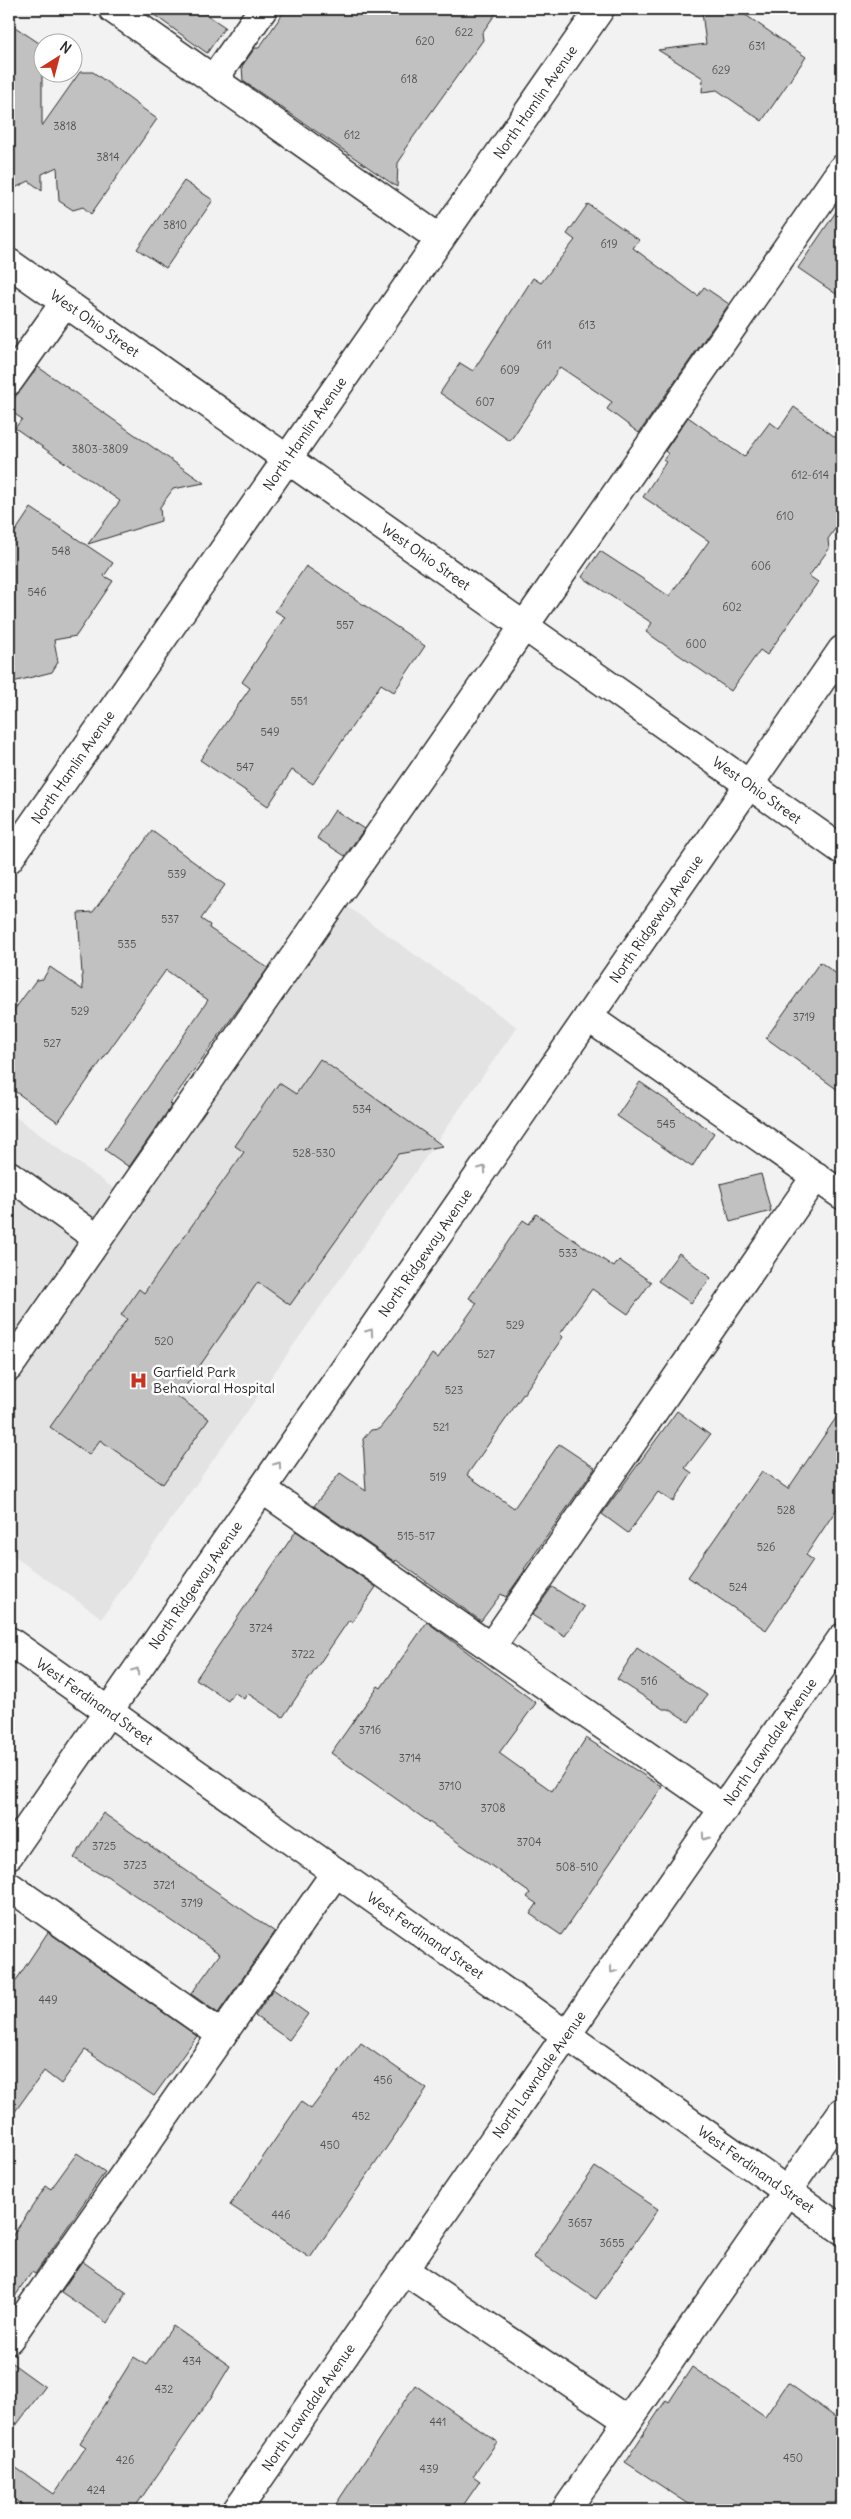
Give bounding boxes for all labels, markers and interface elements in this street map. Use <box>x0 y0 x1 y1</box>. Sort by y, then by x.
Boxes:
house number: 622 <box>455 25 473 39</box>
north arrow <box>32 32 82 82</box>
house number: 620 <box>415 34 435 48</box>
text: N <box>56 37 75 58</box>
house number: 631 <box>749 39 765 53</box>
street label: North Hamlin Avenue <box>490 42 581 162</box>
house number: 629 <box>712 63 730 77</box>
house number: 618 <box>400 72 418 86</box>
house number: 3818 <box>53 119 77 133</box>
house number: 612 <box>344 128 360 142</box>
house number: 3814 <box>96 150 120 164</box>
house number: 3810 <box>163 218 187 232</box>
house number: 619 <box>600 237 618 251</box>
street label: West Ohio Street <box>47 286 143 361</box>
house number: 613 <box>579 318 595 332</box>
house number: 611 <box>536 338 552 352</box>
house number: 609 <box>500 363 520 377</box>
street label: North Hamlin Avenue <box>259 373 350 494</box>
house number: 607 <box>476 395 495 409</box>
house number: 3803-3809 <box>72 442 128 456</box>
house number: 612-614 <box>791 468 829 482</box>
house number: 610 <box>776 509 794 523</box>
street label: West Ohio Street <box>378 519 474 594</box>
house number: 548 <box>51 544 71 558</box>
house number: 606 <box>751 559 771 573</box>
house number: 546 <box>27 585 47 599</box>
house number: 602 <box>722 600 742 614</box>
house number: 557 <box>336 618 355 632</box>
house number: 600 <box>686 637 706 651</box>
house number: 551 <box>290 694 308 708</box>
street label: North Hamlin Avenue <box>27 707 119 827</box>
house number: 549 <box>260 725 280 739</box>
street label: West Ohio Street <box>709 753 805 828</box>
house number: 547 <box>236 760 255 774</box>
street label: North Ridgeway Avenue <box>605 851 707 987</box>
house number: 539 <box>168 867 186 881</box>
house number: 537 <box>161 912 180 926</box>
house number: 535 <box>118 937 136 951</box>
house number: 529 <box>71 1004 89 1018</box>
house number: 3719 <box>793 1010 815 1024</box>
house number: 527 <box>43 1036 61 1050</box>
house number: 534 <box>353 1102 371 1116</box>
house number: 545 <box>656 1117 676 1131</box>
house number: 528-530 <box>292 1146 336 1160</box>
one-way arrow <box>477 1165 486 1175</box>
street label: North Ridgeway Avenue <box>375 1185 476 1321</box>
house number: 533 <box>559 1246 577 1260</box>
house number: 529 <box>506 1318 524 1332</box>
one-way arrow <box>364 1328 373 1337</box>
house number: 520 <box>154 1334 174 1348</box>
house number: 527 <box>477 1347 495 1361</box>
place label: Garfield Park Behavioral Hospital <box>153 1363 275 1397</box>
hospital icon: Garfield Park Behavioral Hospital <box>129 1370 149 1390</box>
house number: 523 <box>445 1383 463 1397</box>
house number: 521 <box>433 1420 449 1434</box>
one-way arrow <box>272 1461 281 1471</box>
house number: 519 <box>429 1470 447 1484</box>
house number: 528 <box>777 1503 795 1517</box>
street label: North Ridgeway Avenue <box>145 1517 246 1653</box>
house number: 515-517 <box>397 1529 436 1543</box>
house number: 526 <box>757 1540 775 1554</box>
house number: 524 <box>729 1580 747 1594</box>
house number: 3724 <box>249 1621 273 1635</box>
house number: 3722 <box>291 1647 315 1661</box>
street label: West Ferdinand Street <box>33 1654 157 1749</box>
one-way arrow <box>130 1667 139 1676</box>
house number: 516 <box>640 1674 658 1688</box>
street label: North Lawndale Avenue <box>720 1675 820 1809</box>
house number: 3716 <box>359 1723 381 1737</box>
house number: 3714 <box>399 1751 421 1765</box>
house number: 3710 <box>438 1779 462 1793</box>
house number: 3708 <box>480 1801 506 1815</box>
one-way arrow <box>702 1831 711 1840</box>
house number: 3704 <box>516 1835 542 1849</box>
house number: 3725 <box>92 1839 116 1853</box>
house number: 3723 <box>123 1858 147 1872</box>
house number: 508-510 <box>556 1860 598 1874</box>
house number: 3721 <box>153 1878 175 1892</box>
street label: West Ferdinand Street <box>363 1888 488 1983</box>
house number: 3719 <box>181 1896 203 1910</box>
one-way arrow <box>610 1965 619 1974</box>
house number: 449 <box>38 1993 58 2007</box>
street label: North Lawndale Avenue <box>489 2007 590 2142</box>
house number: 456 <box>373 2073 393 2087</box>
house number: 452 <box>352 2109 370 2123</box>
street label: West Ferdinand Street <box>694 2122 818 2217</box>
house number: 450 <box>320 2138 340 2152</box>
house number: 446 <box>271 2208 291 2222</box>
house number: 3657 <box>568 2216 593 2230</box>
house number: 3655 <box>599 2236 625 2250</box>
street label: North Lawndale Avenue <box>258 2340 359 2475</box>
house number: 434 <box>183 2354 201 2368</box>
house number: 432 <box>155 2382 173 2396</box>
house number: 441 <box>430 2415 446 2429</box>
house number: 450 <box>783 2451 803 2465</box>
house number: 426 <box>116 2453 134 2467</box>
house number: 439 <box>420 2462 438 2476</box>
house number: 424 <box>87 2483 105 2497</box>

